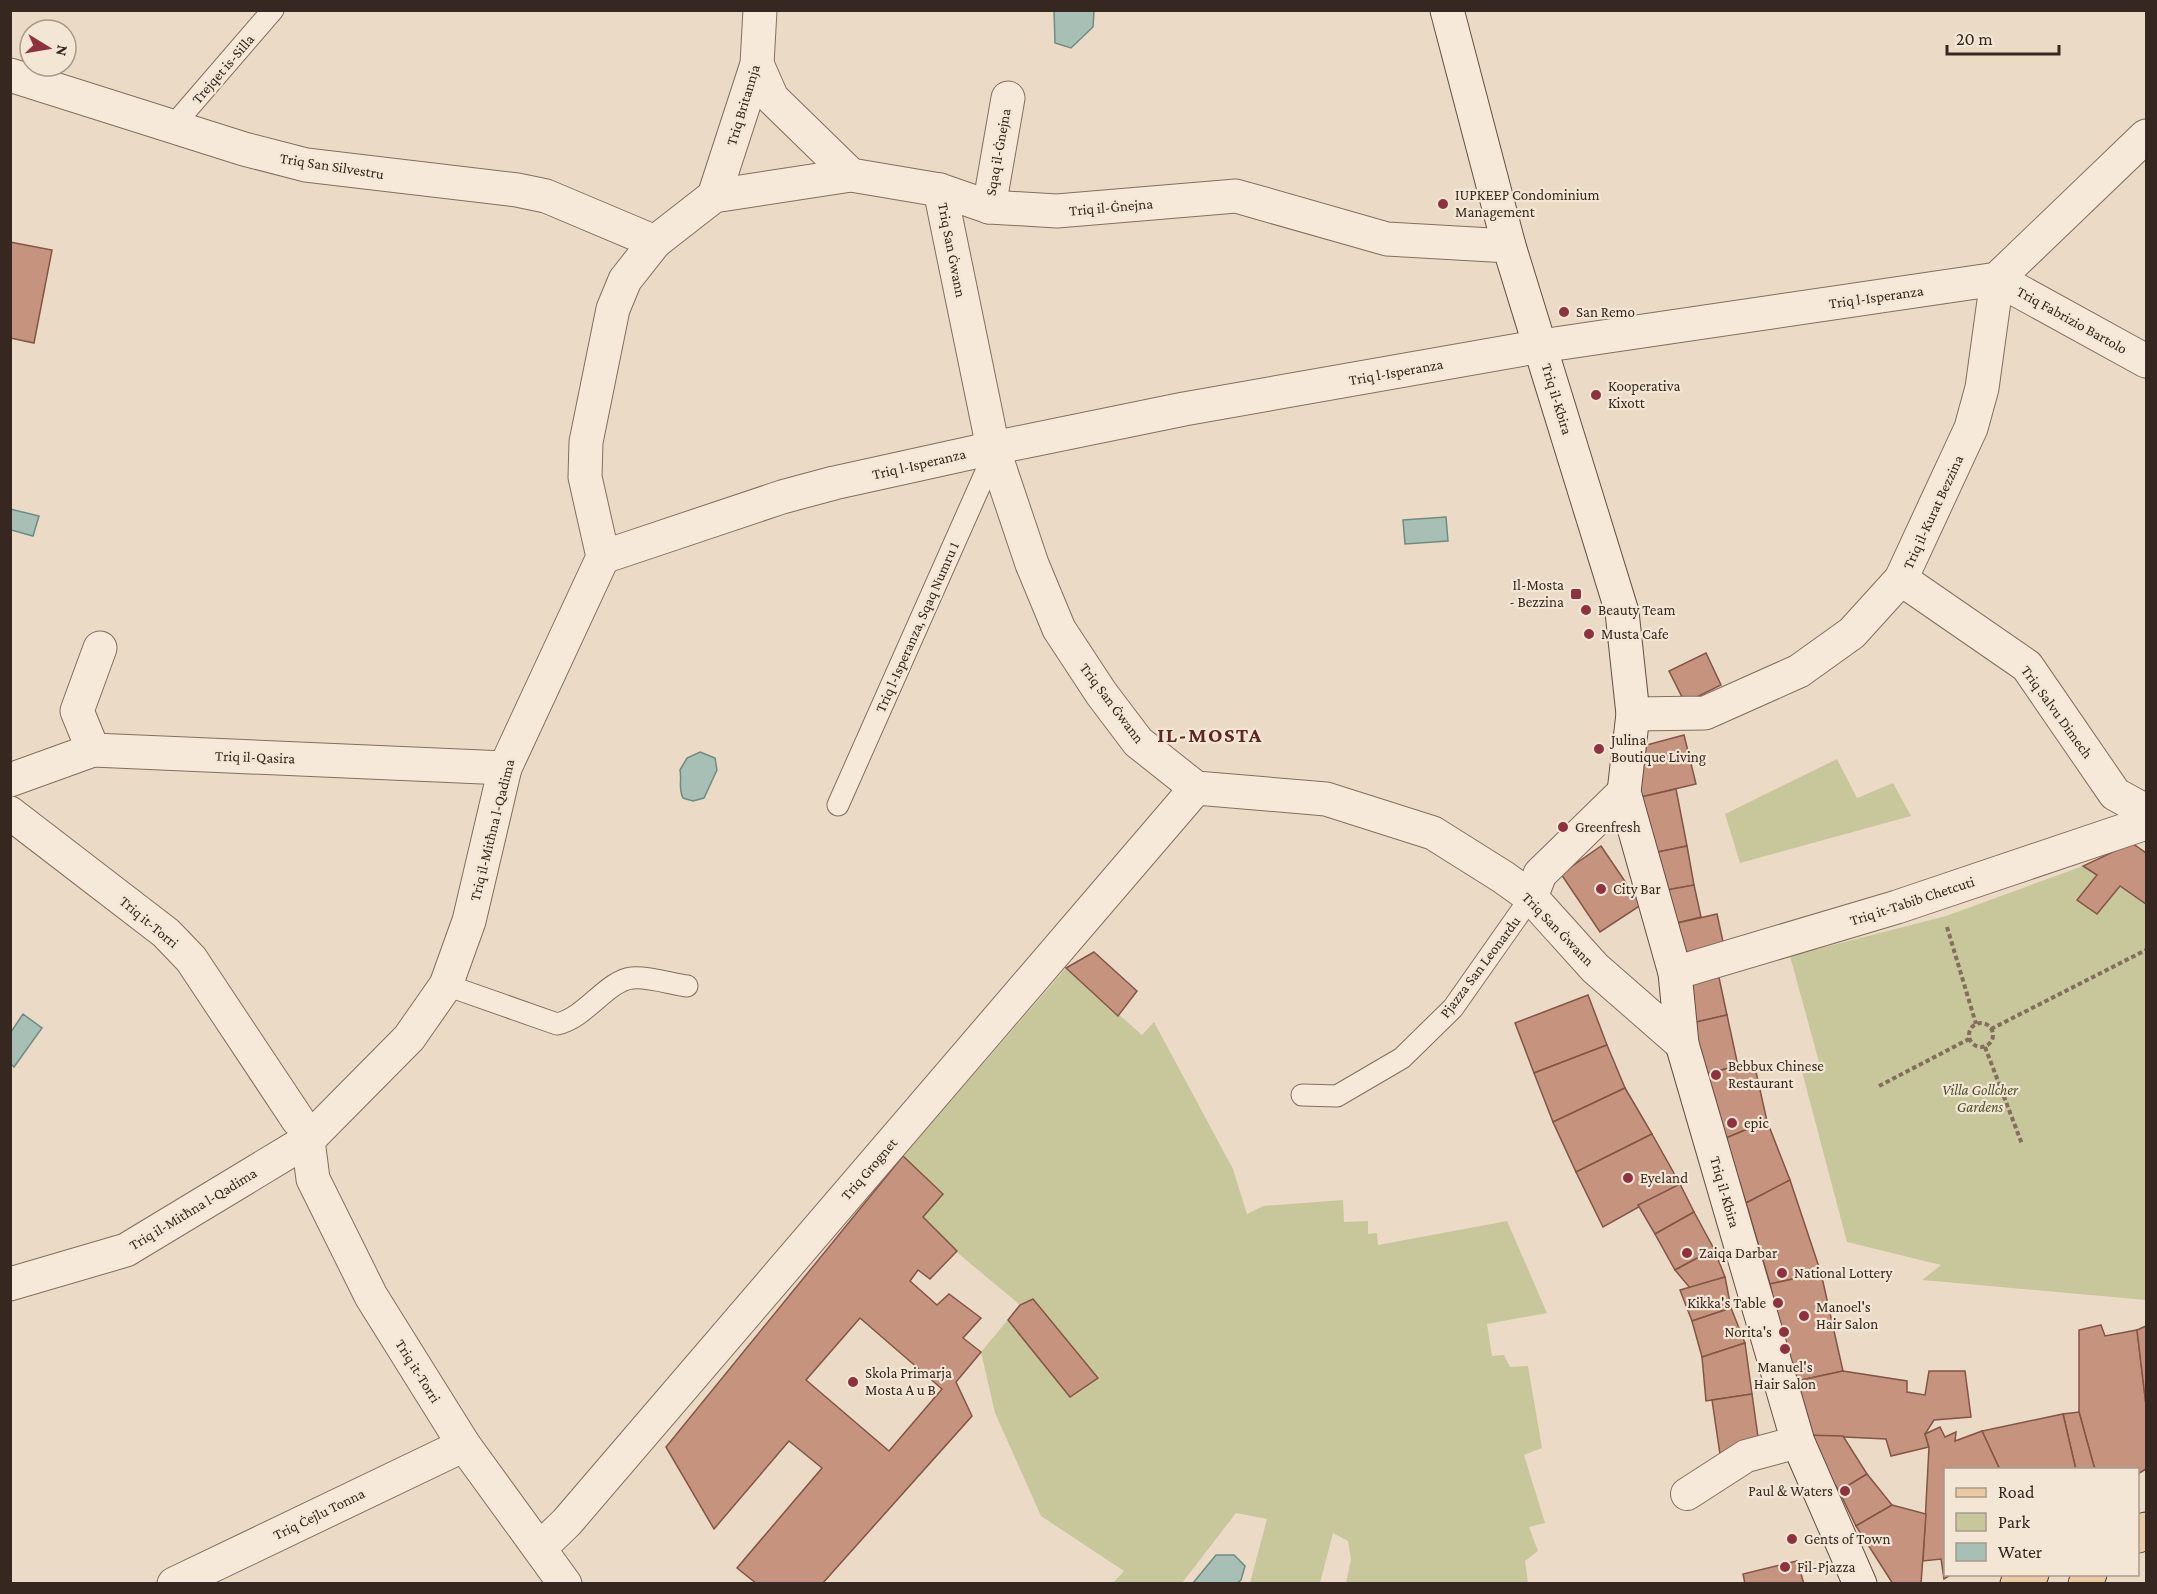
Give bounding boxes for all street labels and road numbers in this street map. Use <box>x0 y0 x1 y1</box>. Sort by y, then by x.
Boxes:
street label: Trejqet is-Silla <box>189 31 258 108</box>
street label: Triq Britannja <box>723 62 764 148</box>
street label: Sqaq il-Ġnejna <box>982 107 1015 197</box>
street label: Triq San Silvestru <box>279 150 385 183</box>
street label: Triq il-Ġnejna <box>1068 195 1154 220</box>
street label: Triq San Ġwann <box>934 201 969 299</box>
street label: Triq l-Isperanza <box>1828 282 1925 313</box>
street label: Triq Fabrizio Bartolo <box>2014 283 2130 358</box>
street label: Triq l-Isperanza <box>1348 356 1445 389</box>
street label: Triq il-Kbira <box>1538 362 1575 437</box>
street label: Triq l-Isperanza <box>871 445 968 484</box>
street label: Triq il-Kurat Bezzina <box>1900 452 1967 572</box>
street label: Triq l-Isperanza, Sqaq Numru 1 <box>872 539 963 715</box>
street label: Triq San Ġwann <box>1076 660 1147 747</box>
street label: Triq Salvu Dimech <box>2017 663 2096 762</box>
street label: Triq il-Qasira <box>215 748 295 767</box>
street label: Triq il-Mitħna l-Qadima <box>467 757 518 903</box>
street label: Triq it-Tabib Chetcuti <box>1848 873 1977 930</box>
street label: Triq San Ġwann <box>1518 889 1597 970</box>
street label: Triq it-Torri <box>116 893 182 952</box>
street label: Pjazza San Leonardu <box>1437 913 1524 1021</box>
street label: Triq Grognet <box>838 1134 902 1204</box>
street label: Triq il-Kbira <box>1706 1154 1743 1230</box>
street label: Triq il-Mitħna l-Qadima <box>126 1165 260 1254</box>
street label: Triq it-Torri <box>391 1336 444 1406</box>
street label: Triq Ċejlu Tonna <box>271 1485 368 1544</box>

